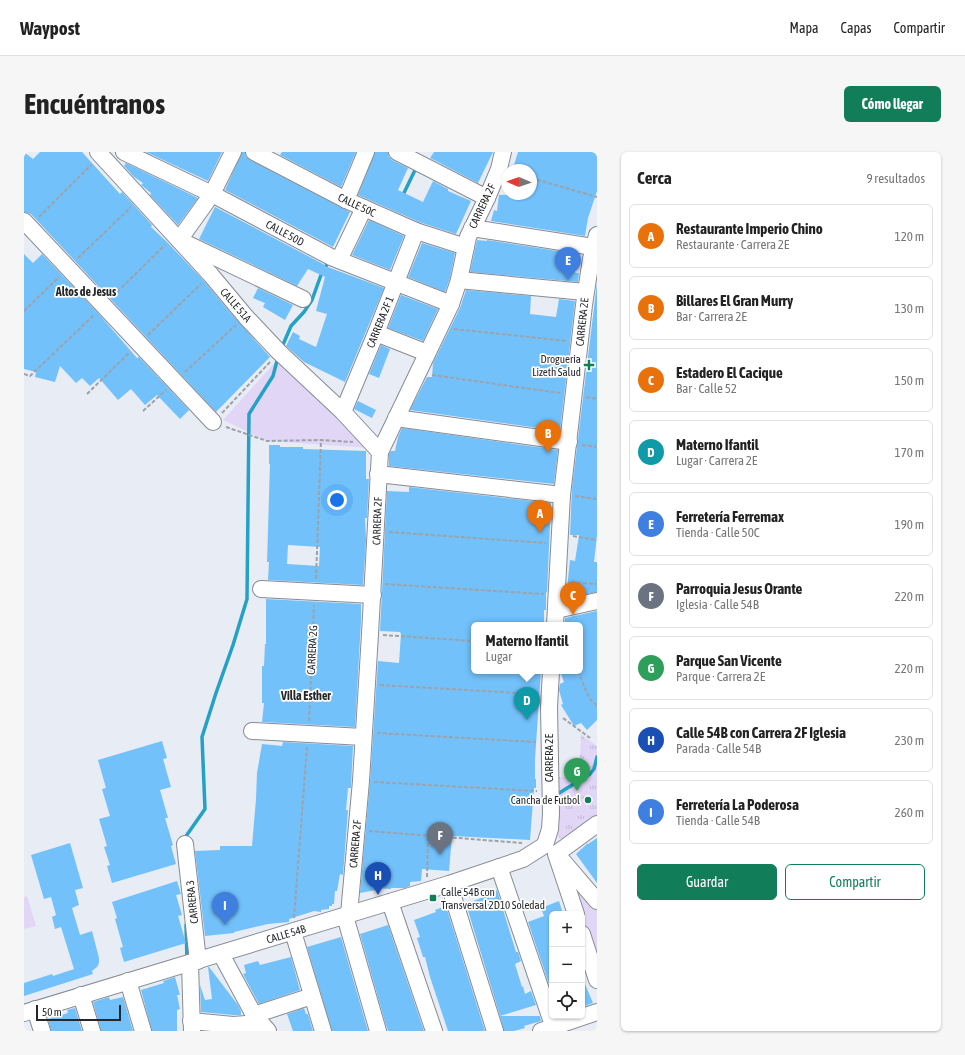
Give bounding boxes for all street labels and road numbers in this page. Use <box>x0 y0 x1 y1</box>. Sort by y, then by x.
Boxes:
street label: CARRERA 2F <box>466 181 498 230</box>
street label: CALLE 50C <box>336 191 378 219</box>
street label: CALLE 50D <box>264 218 306 248</box>
street label: CALLE 51A <box>218 286 254 325</box>
street label: CARRERA 2F 1 <box>364 294 396 350</box>
street label: CARRERA 2E <box>574 297 591 347</box>
street label: CARRERA 2F <box>370 496 384 545</box>
street label: CARRERA 2G <box>305 625 319 675</box>
street label: CARRERA 2E <box>543 734 555 782</box>
street label: CARRERA 2F <box>347 819 363 868</box>
street label: CARRERA 3 <box>184 880 200 924</box>
street label: CALLE 54B <box>265 922 308 946</box>

